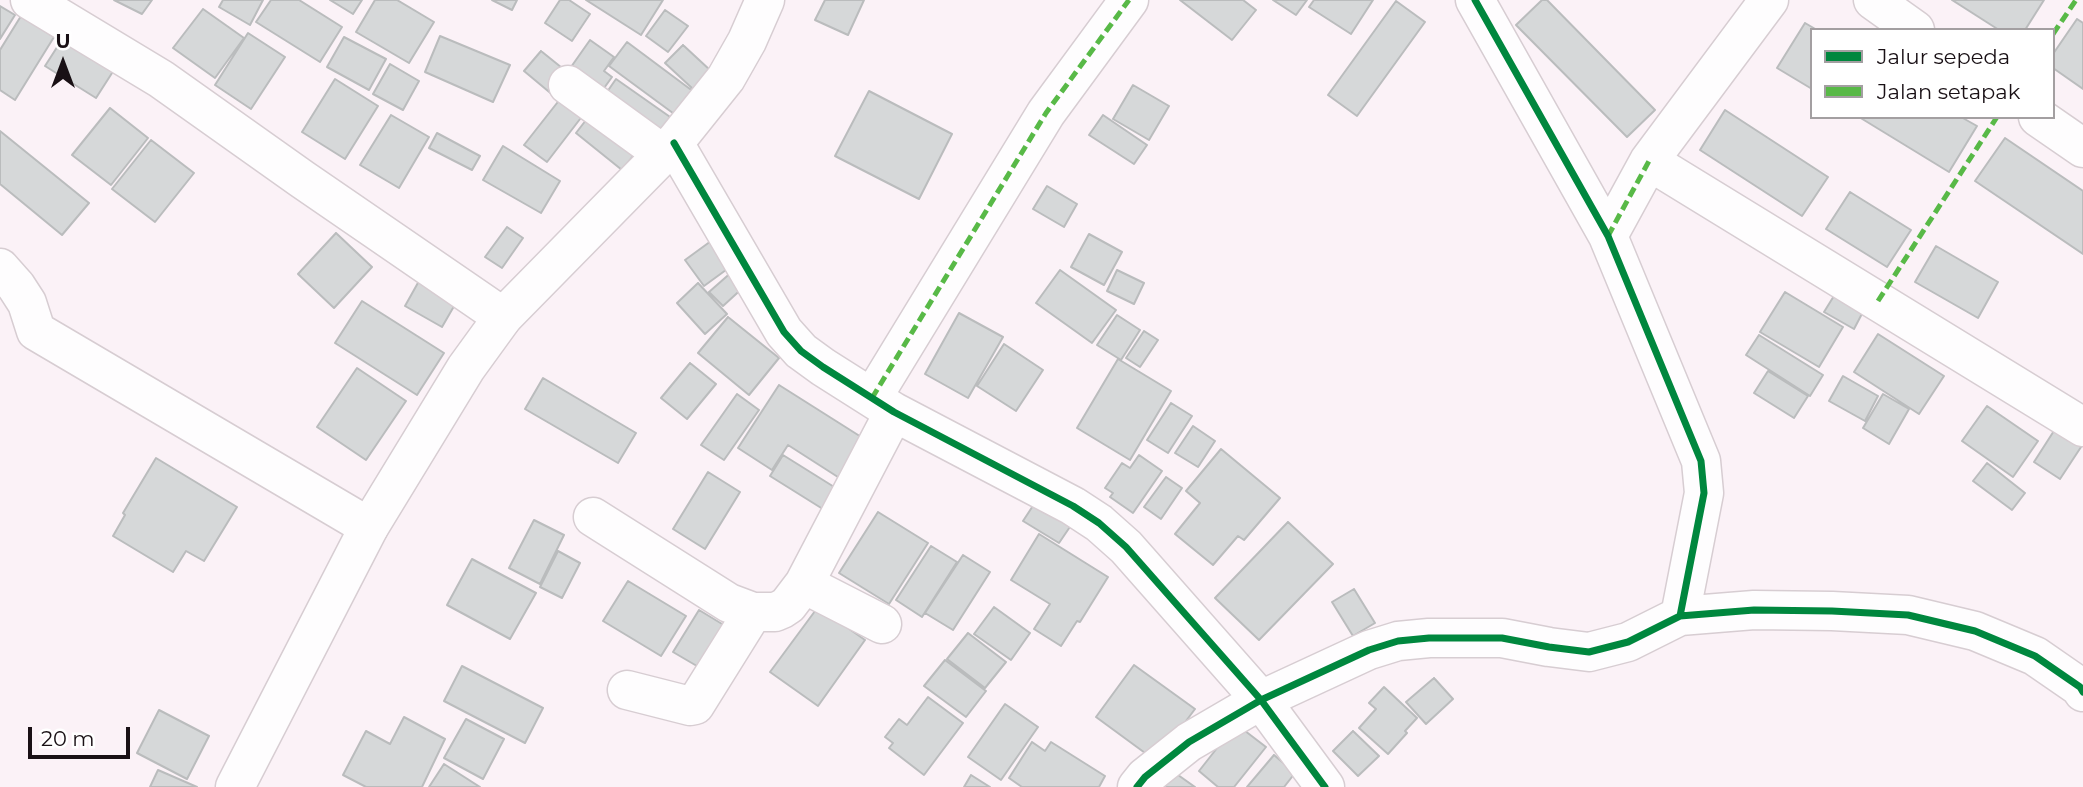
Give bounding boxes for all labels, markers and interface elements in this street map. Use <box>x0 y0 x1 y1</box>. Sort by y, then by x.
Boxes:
north arrow <box>28 28 98 98</box>
legend <box>1810 28 2055 119</box>
text: U <box>56 30 70 53</box>
text: Jalur sepeda <box>1877 44 2010 69</box>
text: Jalan setapak <box>1877 79 2020 104</box>
scale bar <box>32 714 133 758</box>
text: 20 m <box>41 726 95 751</box>

